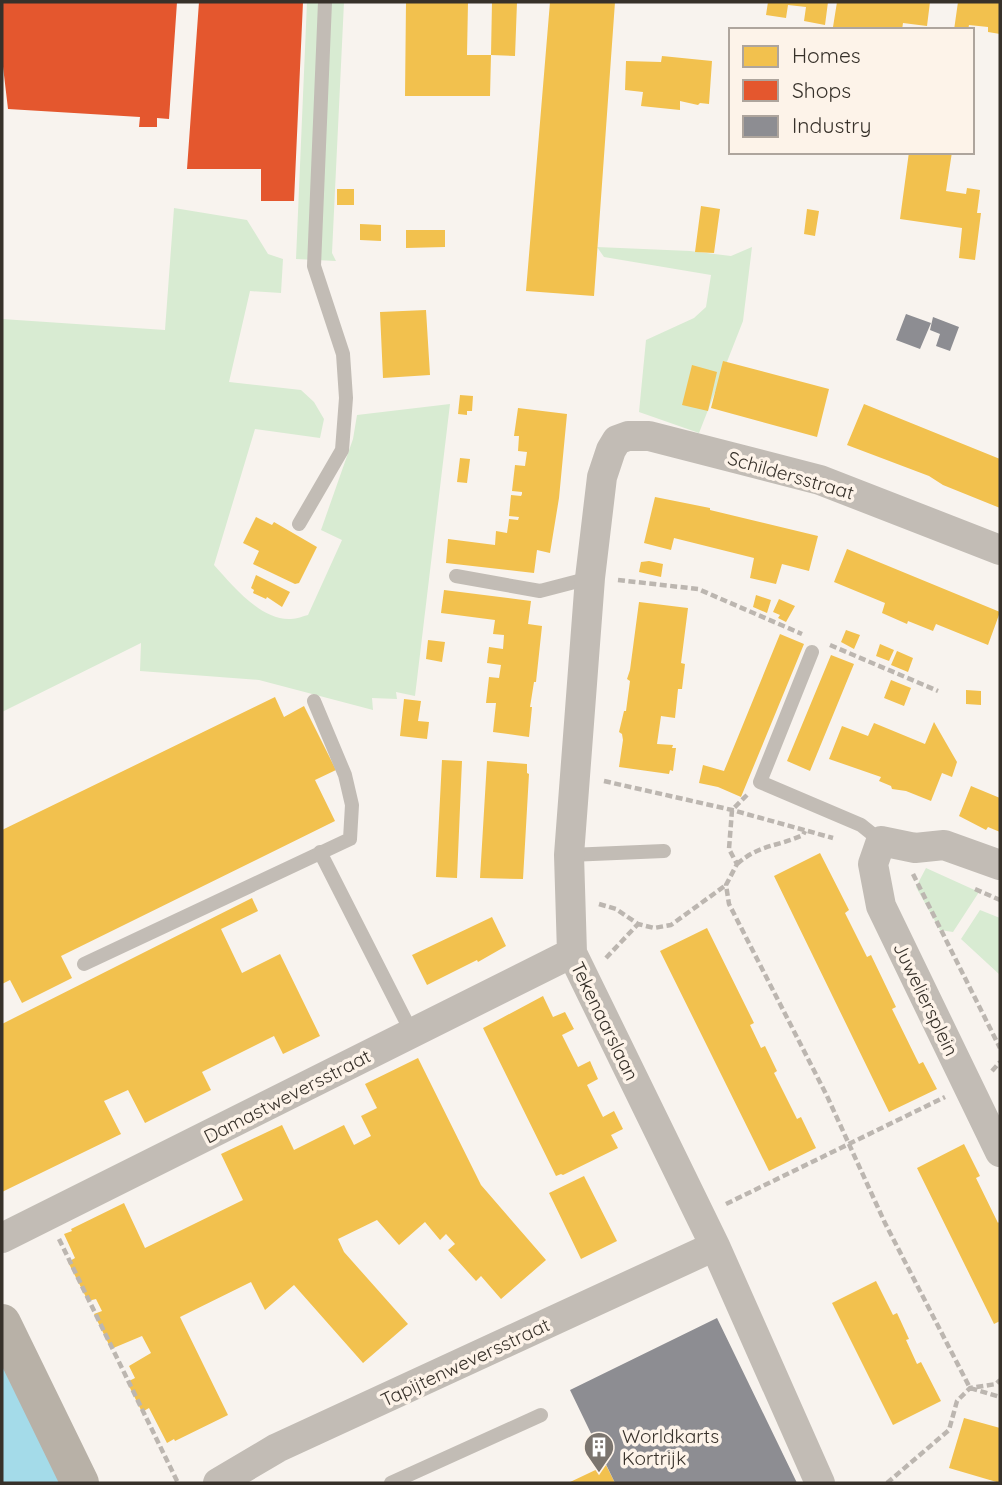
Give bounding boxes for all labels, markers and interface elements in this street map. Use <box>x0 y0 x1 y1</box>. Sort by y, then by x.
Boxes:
legend <box>729 28 974 154</box>
text: Homes <box>792 42 861 68</box>
text: Shops <box>792 77 851 103</box>
text: Industry <box>792 112 871 138</box>
street label: Schildersstraat <box>725 446 857 504</box>
street label: Juweliersplein <box>888 938 964 1060</box>
street label: Tekenaarslaan <box>566 958 644 1084</box>
street label: Damastweversstraat <box>200 1044 374 1148</box>
street label: Tapijtenweversstraat <box>377 1312 553 1412</box>
place label: Worldkarts Kortrijk <box>622 1424 719 1470</box>
building icon: Worldkarts Kortrijk <box>582 1430 616 1474</box>

